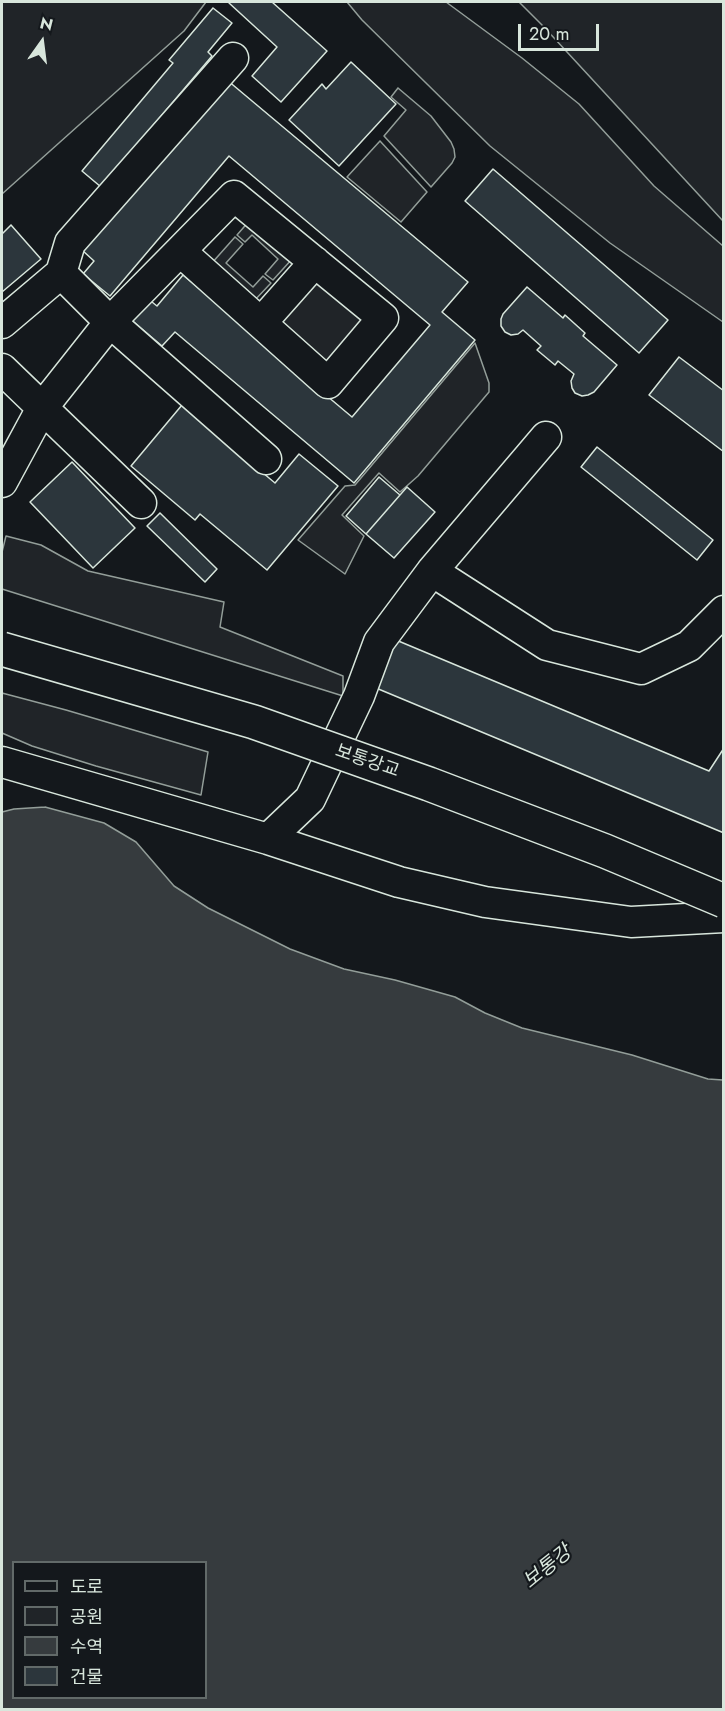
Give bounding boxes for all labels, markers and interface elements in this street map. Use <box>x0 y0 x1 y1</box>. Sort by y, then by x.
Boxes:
text: N <box>38 11 55 37</box>
north arrow <box>12 12 72 72</box>
scale bar <box>521 12 602 50</box>
text: 20 m <box>529 21 569 47</box>
street label: 보통강교 <box>332 741 402 783</box>
water label: 보통강 <box>519 1541 577 1595</box>
legend <box>12 1561 207 1699</box>
text: 도로 <box>70 1574 103 1600</box>
text: 공원 <box>70 1604 103 1630</box>
text: 수역 <box>70 1634 103 1660</box>
text: 건물 <box>70 1664 103 1690</box>

